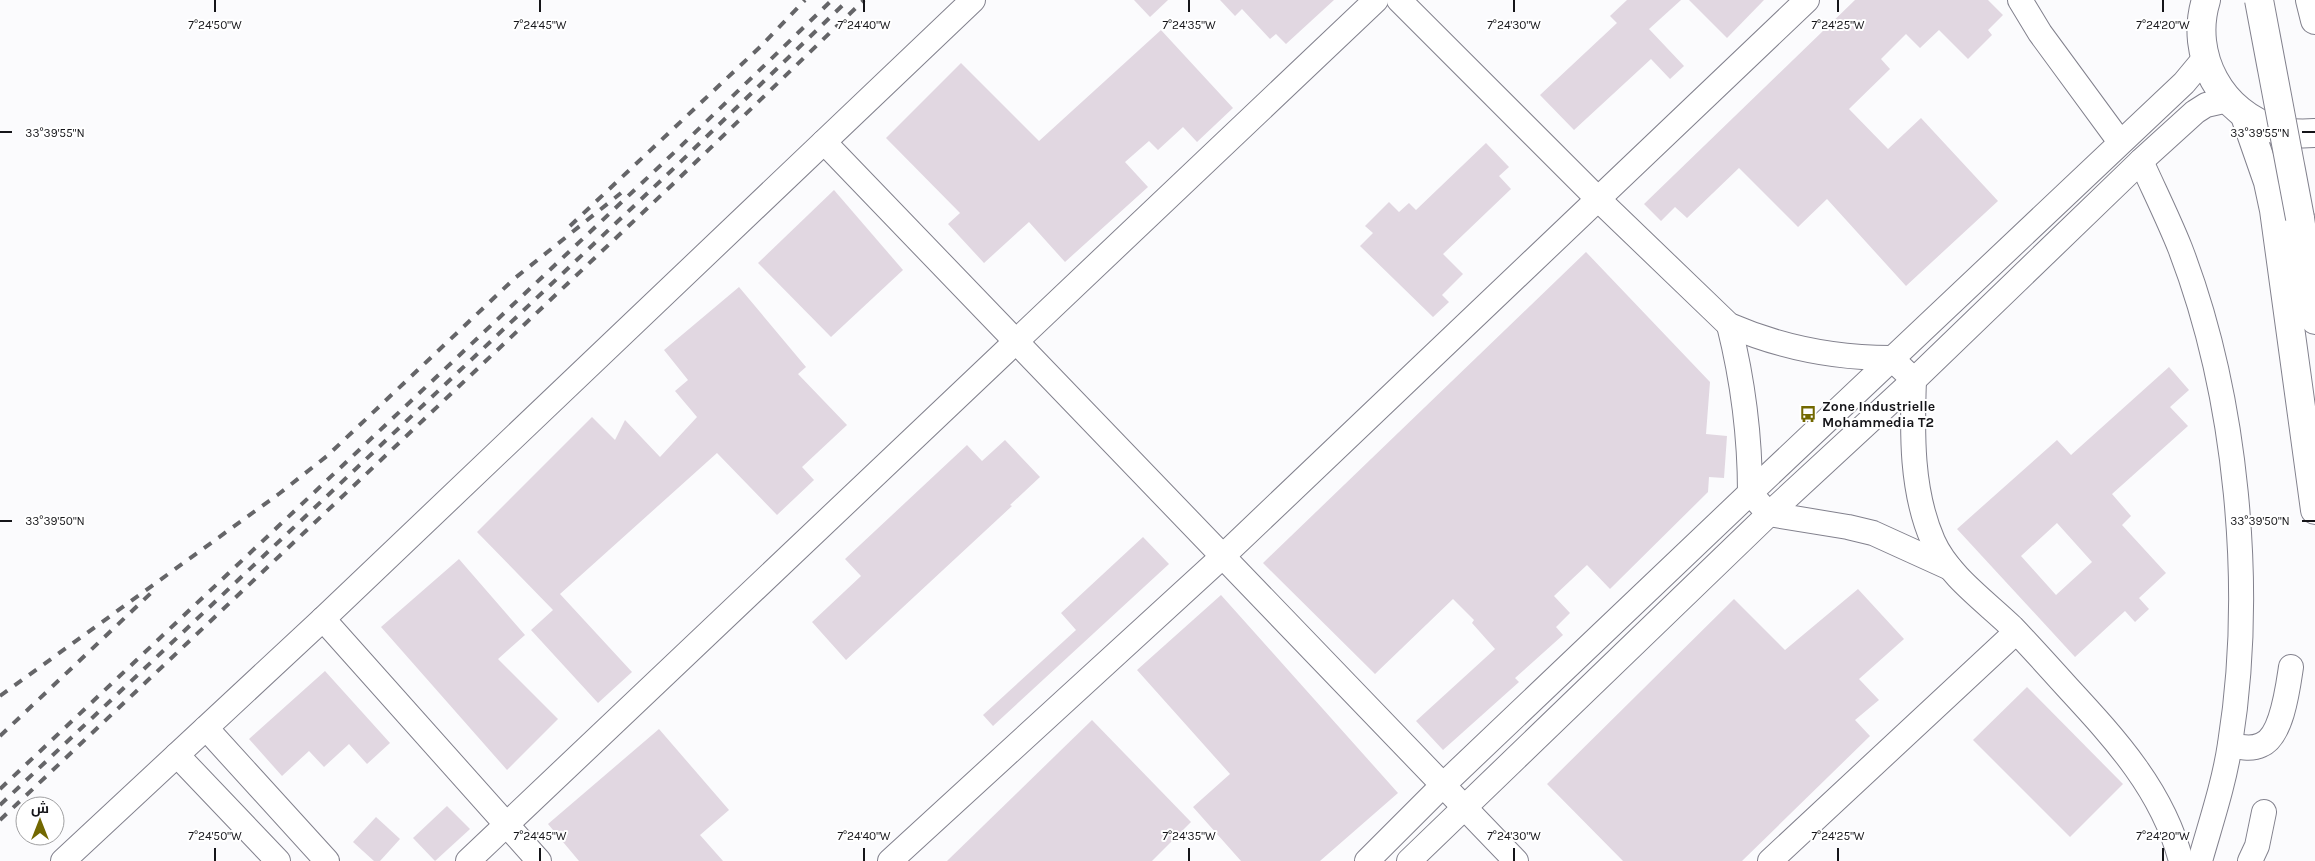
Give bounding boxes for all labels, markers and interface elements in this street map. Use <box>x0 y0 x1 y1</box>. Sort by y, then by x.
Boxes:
text: 7°24'50"W <box>188 18 242 32</box>
text: 7°24'45"W <box>514 18 567 32</box>
text: 7°24'40"W <box>837 18 891 32</box>
text: 7°24'35"W <box>1162 18 1216 32</box>
text: 7°24'30"W <box>1487 18 1541 32</box>
text: 7°24'25"W <box>1811 18 1865 32</box>
text: 7°24'20"W <box>2136 18 2190 32</box>
text: 33°39'55"N <box>25 126 85 140</box>
text: 33°39'55"N <box>2230 126 2290 140</box>
place label: Zone Industrielle Mohammedia T2 <box>1822 398 1935 431</box>
bus stop icon: Zone Industrielle Mohammedia T2 <box>1798 404 1818 424</box>
text: 33°39'50"N <box>25 514 85 528</box>
text: 33°39'50"N <box>2230 514 2290 528</box>
north arrow <box>15 796 65 846</box>
text: ش <box>31 800 49 817</box>
text: 7°24'50"W <box>188 829 242 843</box>
text: 7°24'45"W <box>514 829 567 843</box>
text: 7°24'40"W <box>837 829 891 843</box>
text: 7°24'35"W <box>1162 829 1216 843</box>
text: 7°24'30"W <box>1487 829 1541 843</box>
text: 7°24'25"W <box>1811 829 1865 843</box>
text: 7°24'20"W <box>2136 829 2190 843</box>

